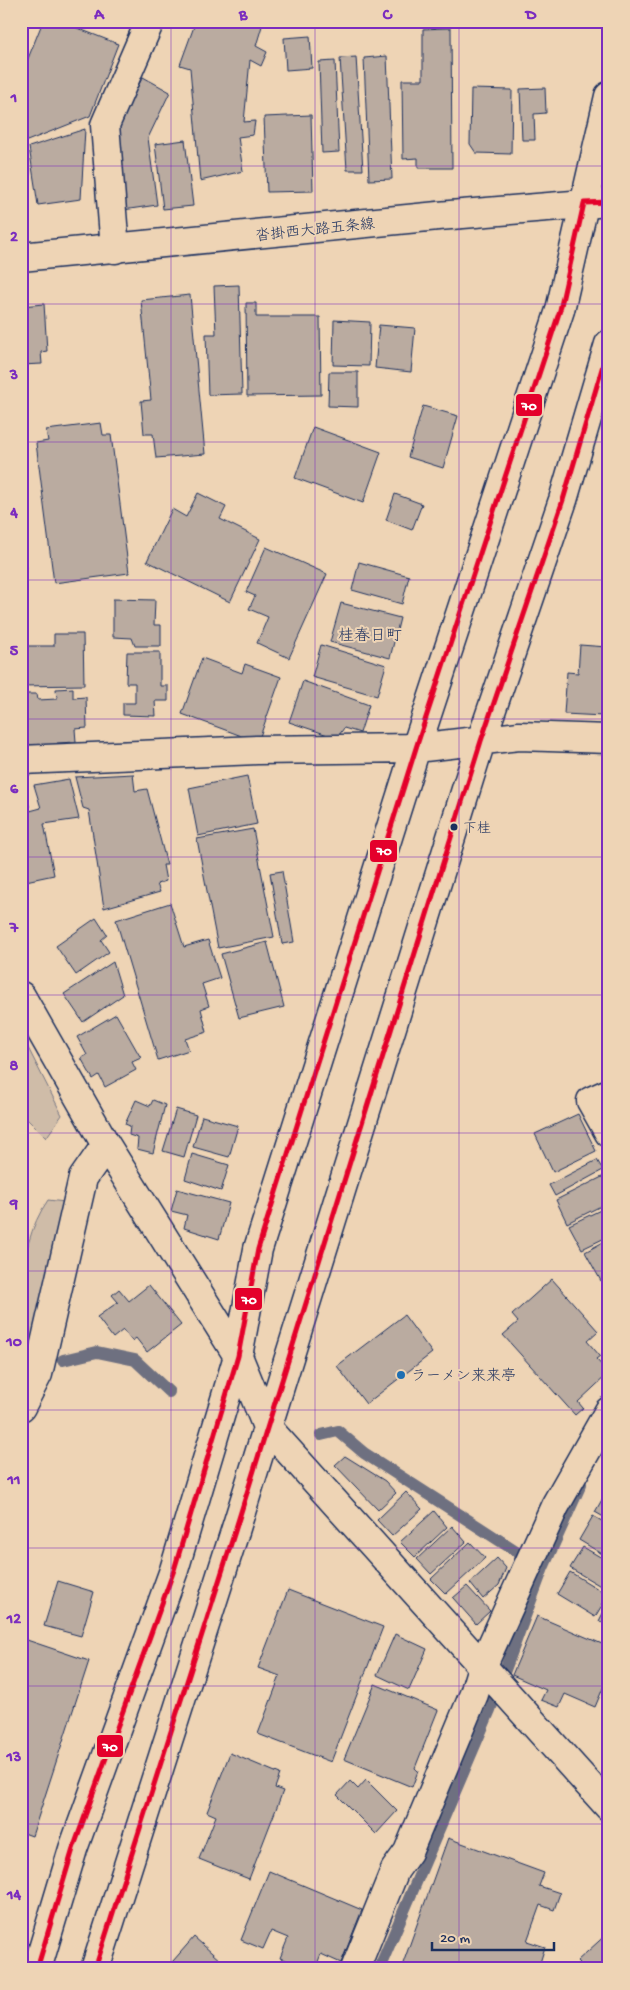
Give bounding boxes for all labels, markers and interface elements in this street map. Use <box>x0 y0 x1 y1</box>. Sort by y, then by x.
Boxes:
text: A <box>93 7 105 26</box>
text: B <box>238 7 248 26</box>
text: C <box>382 7 393 26</box>
text: D <box>524 7 537 26</box>
text: 1 <box>10 90 17 109</box>
street label: 沓掛西大路五条線 <box>254 215 376 246</box>
text: 2 <box>10 229 18 248</box>
text: 3 <box>9 367 18 386</box>
line badge: 70 <box>515 393 543 417</box>
text: 70 <box>520 399 537 416</box>
text: 4 <box>9 505 18 524</box>
district label: 桂春日町 <box>338 626 402 647</box>
text: 5 <box>10 643 19 662</box>
text: 6 <box>10 781 19 800</box>
place label: 下桂 <box>463 821 491 838</box>
marker: 下桂 <box>449 822 459 832</box>
line badge: 70 <box>369 839 398 863</box>
text: 70 <box>375 844 392 861</box>
text: 7 <box>9 920 19 939</box>
text: 8 <box>10 1058 19 1077</box>
text: 9 <box>9 1196 18 1215</box>
line badge: 70 <box>234 1287 263 1311</box>
text: 70 <box>240 1293 257 1310</box>
text: 10 <box>5 1334 22 1353</box>
place label: ラーメン来来亭 <box>411 1367 516 1386</box>
marker: ラーメン来来亭 <box>395 1369 407 1381</box>
text: 11 <box>7 1472 20 1491</box>
text: 12 <box>6 1611 21 1630</box>
line badge: 70 <box>96 1734 124 1758</box>
text: 70 <box>101 1740 118 1757</box>
text: 13 <box>6 1749 21 1768</box>
text: 14 <box>6 1887 21 1906</box>
scale bar <box>432 1920 555 1952</box>
text: 20 m <box>440 1930 470 1948</box>

